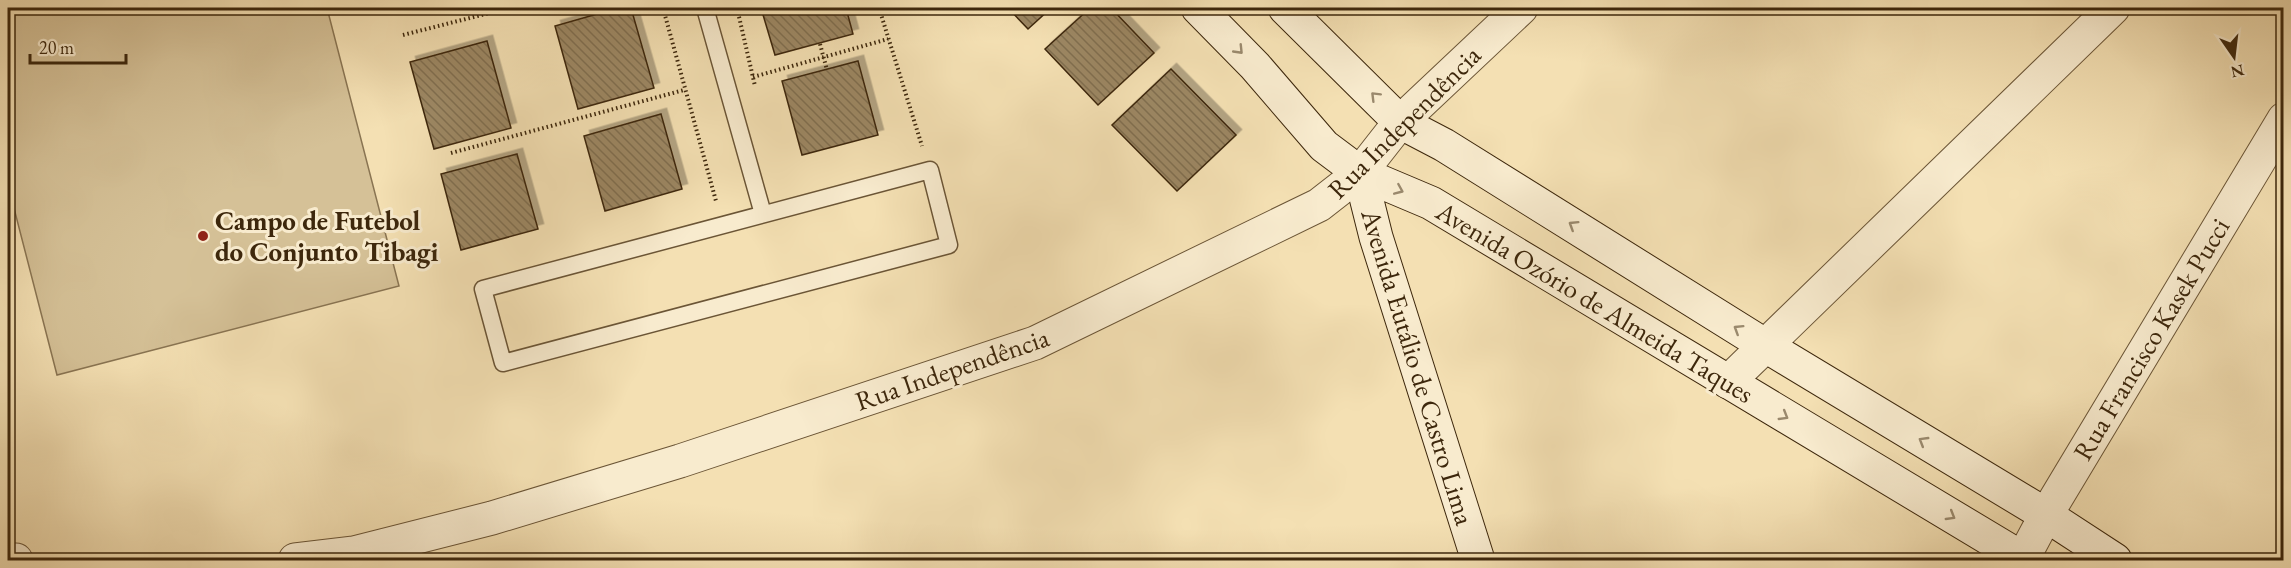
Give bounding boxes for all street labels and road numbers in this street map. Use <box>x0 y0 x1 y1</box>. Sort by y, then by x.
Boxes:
street label: Rua Independência <box>1320 38 1488 206</box>
street label: Avenida Ozório de Almeida Taques <box>1429 193 1760 411</box>
street label: Avenida Eutálio de Castro Lima <box>1353 204 1483 529</box>
street label: Rua Francisco Kasek Pucci <box>2065 211 2237 467</box>
street label: Rua Independência <box>850 319 1054 419</box>

